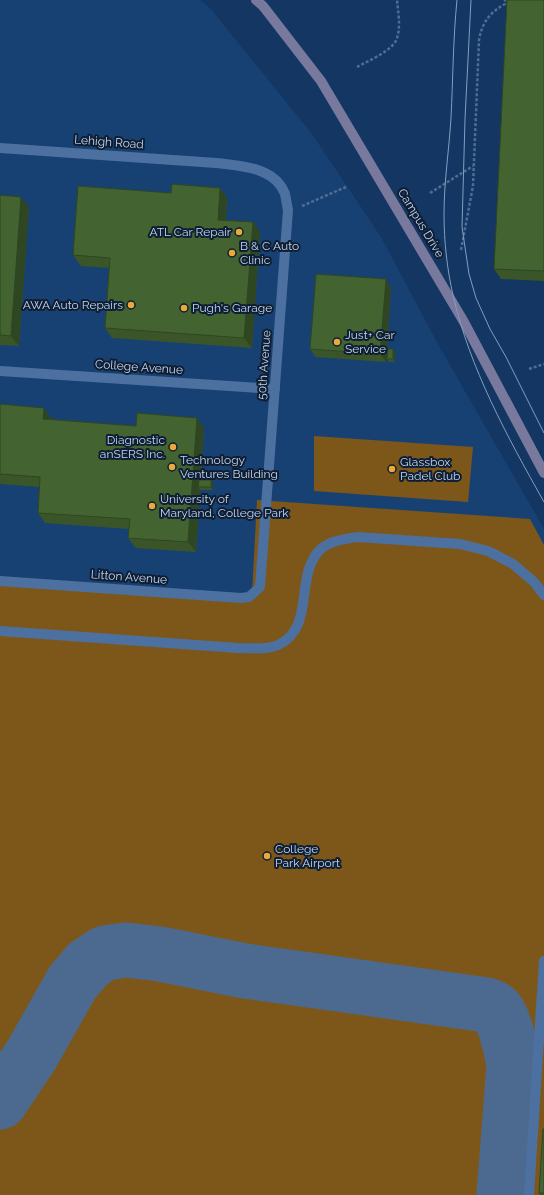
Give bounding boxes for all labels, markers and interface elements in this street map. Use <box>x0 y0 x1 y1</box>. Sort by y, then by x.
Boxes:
street label: Lehigh Road <box>74 133 144 151</box>
street label: Campus Drive <box>395 186 447 260</box>
place label: ATL Car Repair <box>149 225 232 239</box>
marker: ATL Car Repair <box>234 227 244 237</box>
place label: B & C Auto Clinic <box>240 239 299 267</box>
marker: B & C Auto Clinic <box>227 248 237 258</box>
place label: AWA Auto Repairs <box>23 298 123 312</box>
marker: AWA Auto Repairs <box>126 300 136 310</box>
place label: Pugh's Garage <box>192 301 272 315</box>
marker: Pugh's Garage <box>179 303 189 313</box>
place label: Just+ Car Service <box>345 328 395 356</box>
street label: 50th Avenue <box>255 330 273 400</box>
marker: Just+ Car Service <box>332 337 342 347</box>
street label: College Avenue <box>95 357 183 377</box>
place label: Diagnostic anSERS Inc. <box>100 433 165 461</box>
marker: Diagnostic anSERS Inc. <box>168 442 178 452</box>
place label: Technology Ventures Building <box>180 453 278 481</box>
place label: Glassbox Padel Club <box>400 455 460 483</box>
marker: Technology Ventures Building <box>167 462 177 472</box>
marker: Glassbox Padel Club <box>387 464 397 474</box>
place label: University of Maryland, College Park <box>160 492 289 520</box>
marker: University of Maryland, College Park <box>147 501 157 511</box>
street label: Litton Avenue <box>90 567 168 587</box>
place label: College Park Airport <box>275 842 340 870</box>
marker: College Park Airport <box>262 851 272 861</box>

